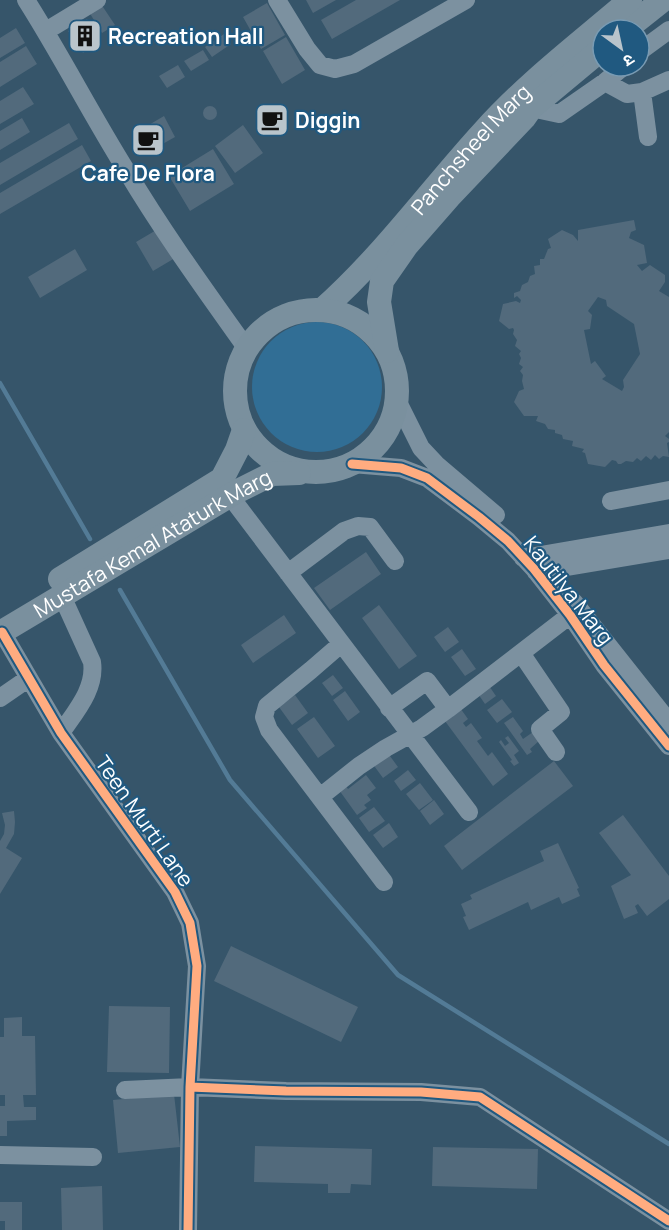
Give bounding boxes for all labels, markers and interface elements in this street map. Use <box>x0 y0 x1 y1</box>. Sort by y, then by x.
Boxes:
building icon: Recreation Hall <box>67 18 103 54</box>
north arrow <box>591 18 651 78</box>
place label: Recreation Hall <box>108 22 264 50</box>
text: उ <box>619 49 639 73</box>
street label: Panchsheel Marg <box>404 78 536 220</box>
cafe icon: Diggin <box>254 102 290 138</box>
place label: Diggin <box>295 106 361 134</box>
cafe icon: Cafe De Flora <box>130 122 166 158</box>
place label: Cafe De Flora <box>81 159 215 187</box>
street label: Mustafa Kemal Ataturk Marg <box>28 463 276 624</box>
street label: Kautilya Marg <box>518 530 620 650</box>
street label: Teen Murti Lane <box>89 750 201 892</box>

